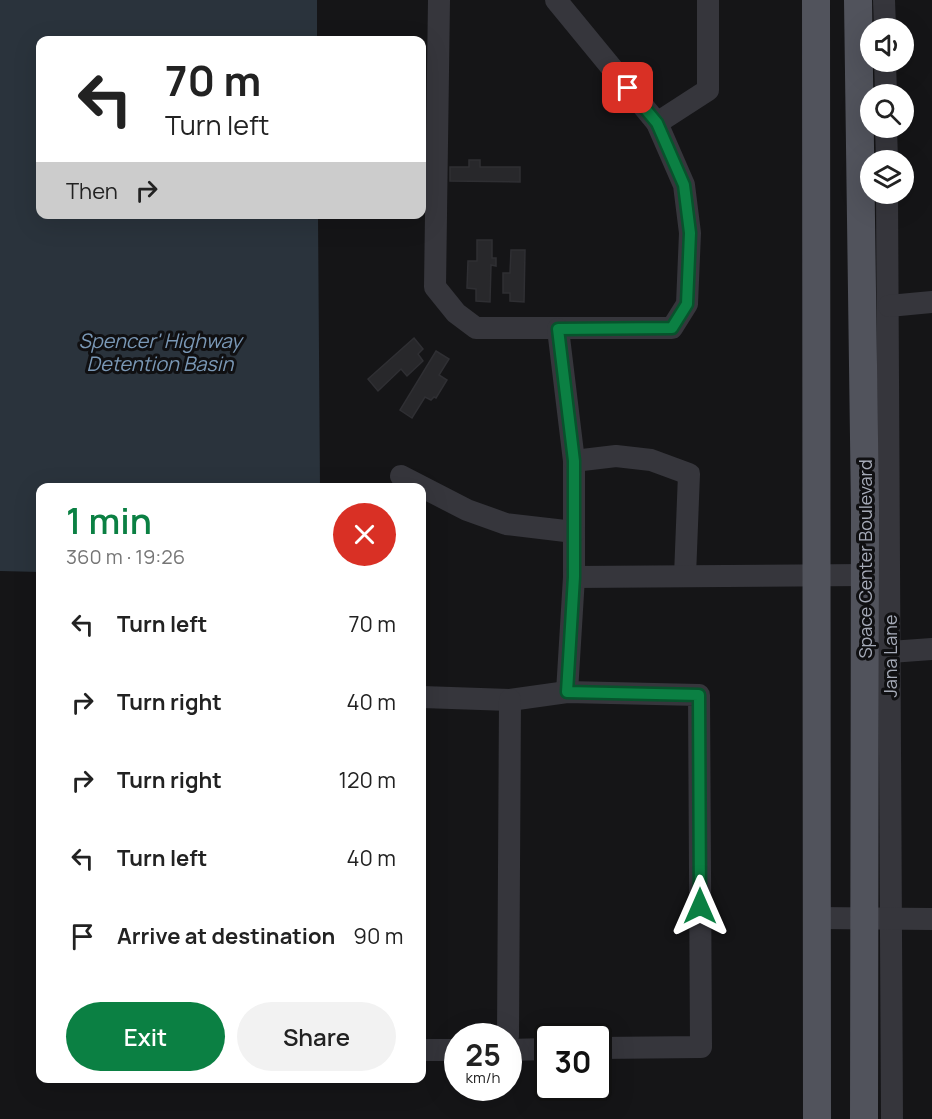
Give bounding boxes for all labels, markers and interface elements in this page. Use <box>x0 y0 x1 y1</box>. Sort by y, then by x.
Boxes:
map controls <box>860 18 914 204</box>
button: sound <box>860 18 914 72</box>
text: 70 m <box>165 51 261 109</box>
icon: left <box>66 60 144 138</box>
pin <box>602 62 653 113</box>
icon: arrive <box>611 71 644 104</box>
button: search <box>860 84 914 138</box>
text: Turn left <box>165 106 269 143</box>
button: layers <box>860 150 914 204</box>
icon: right <box>130 174 163 207</box>
text: Then <box>66 176 118 206</box>
water label: Spencer' Highway Detention Basin <box>78 327 244 377</box>
street label: Space Center Boulevard <box>853 459 877 659</box>
text: 1 min <box>66 496 152 545</box>
button: close <box>333 503 396 566</box>
text: 360 m · 19:26 <box>66 543 185 570</box>
icon: left <box>66 608 99 641</box>
text: Turn left <box>117 609 207 639</box>
text: 70 m <box>348 609 396 639</box>
street label: Jana Lane <box>878 615 902 697</box>
icon: right <box>66 686 99 719</box>
text: Turn right <box>117 687 222 717</box>
text: 40 m <box>347 687 396 717</box>
icon: right <box>66 764 99 797</box>
text: Turn right <box>117 765 222 795</box>
text: 120 m <box>338 765 396 795</box>
icon: left <box>66 842 99 875</box>
text: Turn left <box>117 843 207 873</box>
text: 40 m <box>347 843 396 873</box>
position arrow <box>668 874 732 938</box>
icon: arrive <box>66 920 99 953</box>
text: Arrive at destination <box>117 921 335 951</box>
text: 90 m <box>353 921 404 951</box>
button: Exit <box>66 1002 225 1071</box>
button: Share <box>237 1002 396 1071</box>
speed limit sign: 30 <box>534 1023 612 1101</box>
text: 25 <box>465 1034 501 1075</box>
text: km/h <box>466 1067 500 1088</box>

